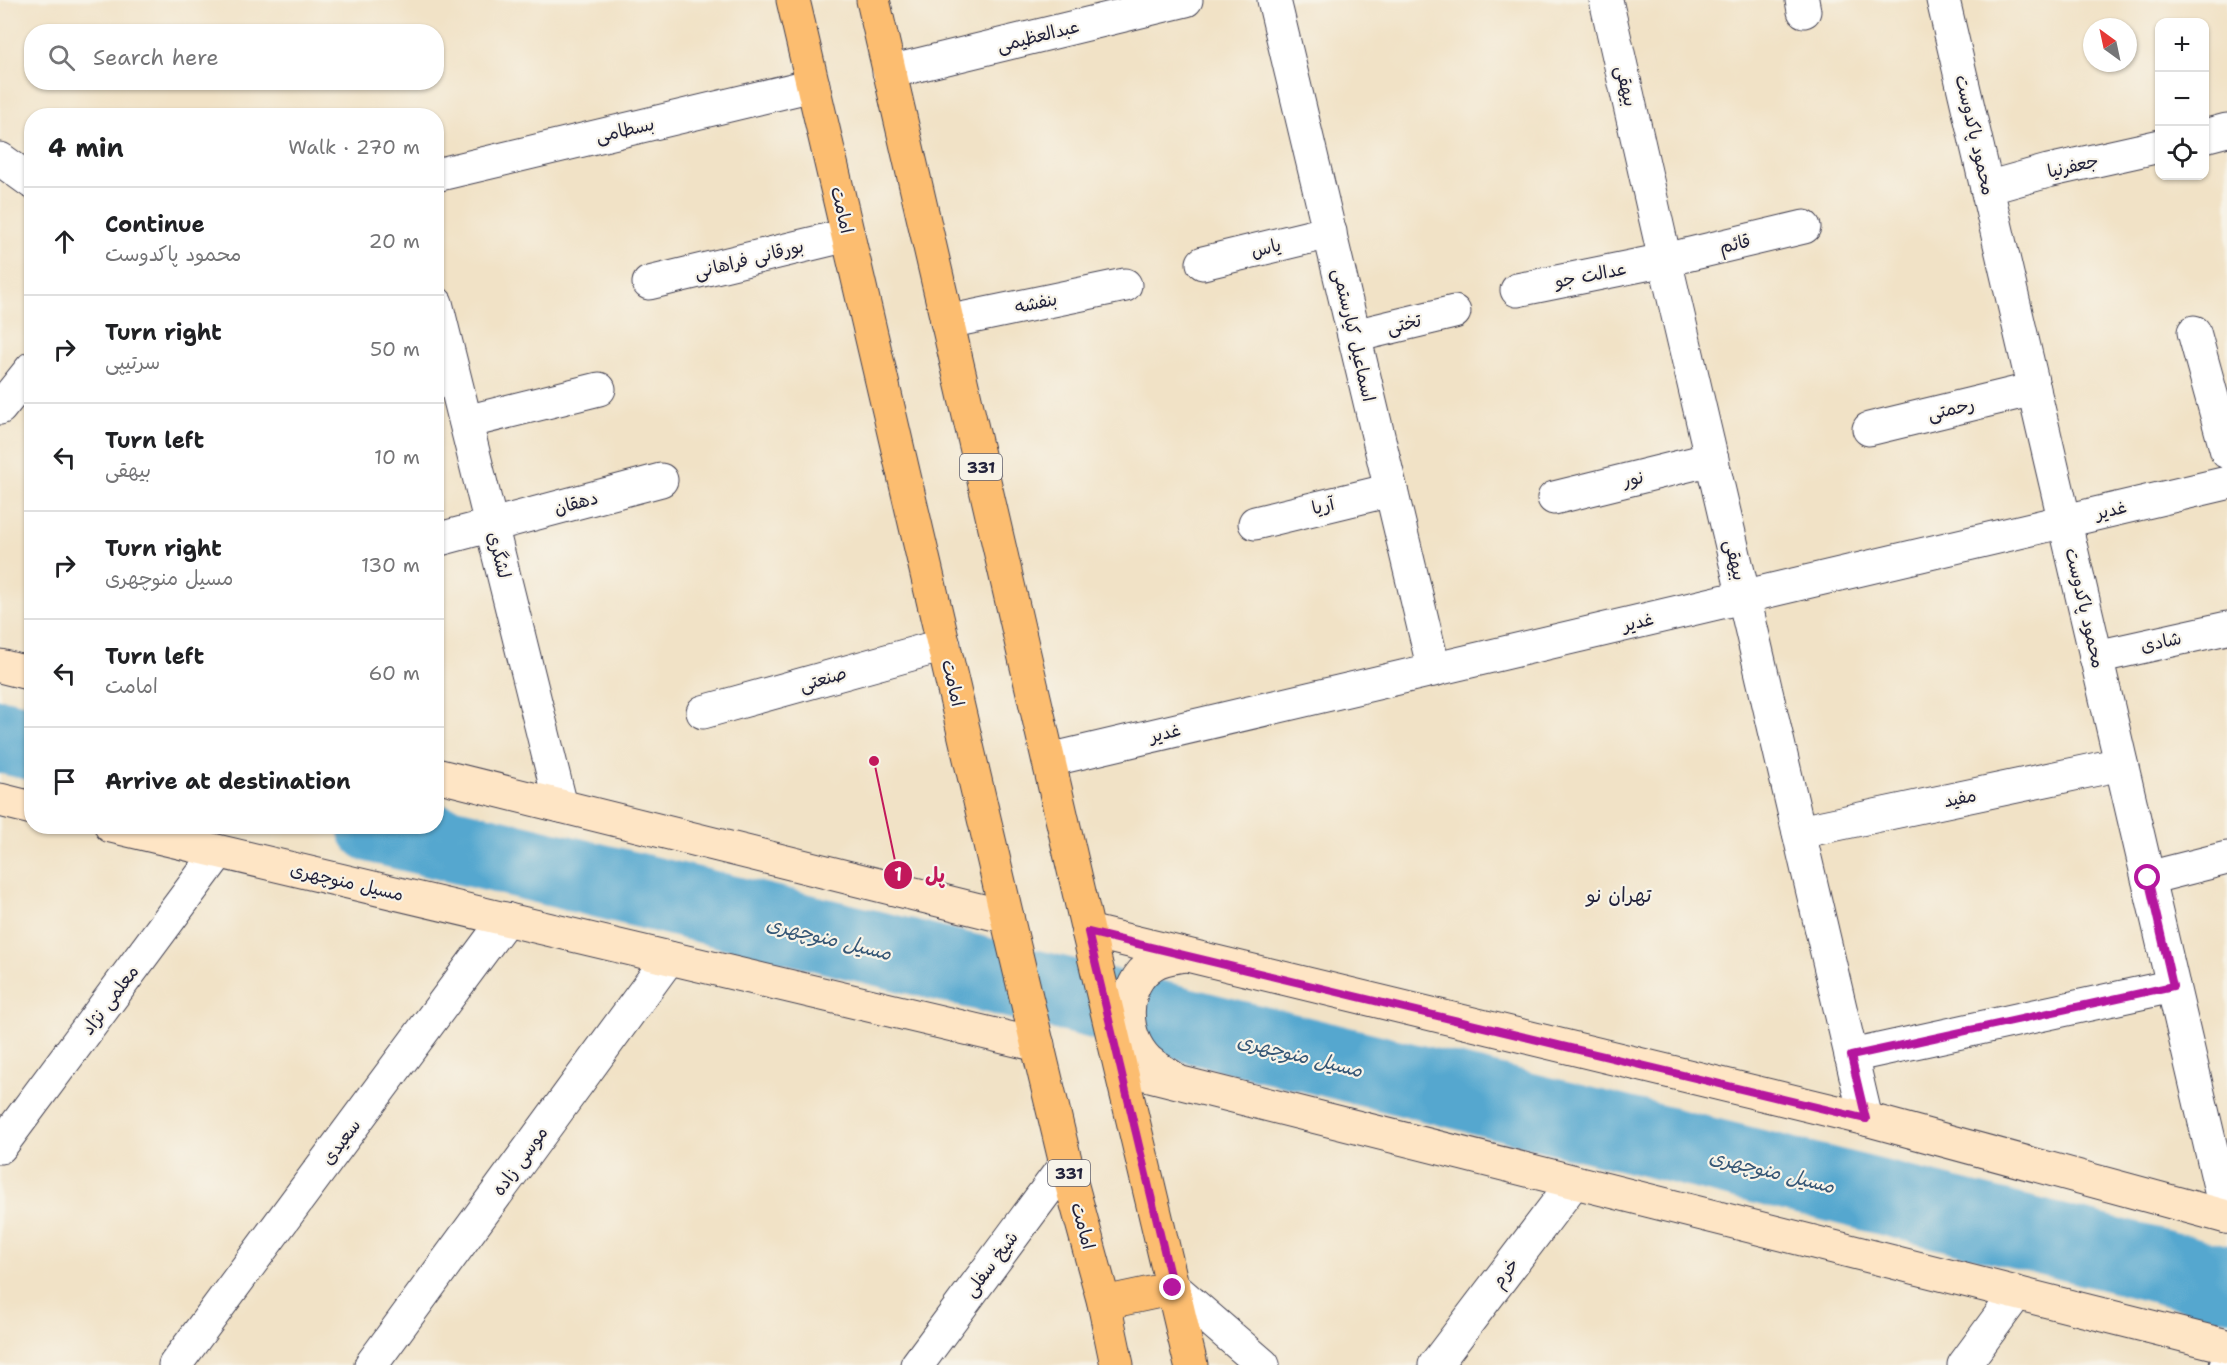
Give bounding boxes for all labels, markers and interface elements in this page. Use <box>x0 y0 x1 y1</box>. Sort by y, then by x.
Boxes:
street label: عبدالعظیمی <box>994 14 1082 58</box>
north arrow <box>2083 18 2137 72</box>
map controls <box>2155 18 2209 180</box>
button: + <box>2155 18 2209 72</box>
search box <box>24 24 444 90</box>
icon: search <box>45 41 78 74</box>
text: Search here <box>93 43 219 72</box>
street label: بیهقی <box>1610 63 1642 109</box>
street label: محمود پاکدوست <box>1949 72 2001 198</box>
button: − <box>2155 72 2209 126</box>
street label: بسطامی <box>593 112 657 148</box>
button: locate <box>2155 126 2209 180</box>
text: 4 min <box>48 130 124 165</box>
text: Walk · 270 m <box>288 134 420 160</box>
street label: جعفرنیا <box>2045 148 2101 184</box>
street label: امامت <box>825 184 859 236</box>
text: Continue <box>105 210 205 239</box>
icon: ahead <box>48 225 81 258</box>
text: 20 m <box>369 228 420 254</box>
street label: قائم <box>1717 229 1753 261</box>
street label: یاس <box>1248 233 1284 263</box>
street label: بورقانی فراهانی <box>692 234 806 284</box>
text: محمود پاکدوست <box>105 241 242 267</box>
street label: عدالت جو <box>1551 256 1629 294</box>
street label: اسماعیل کیارستمی <box>1327 266 1381 404</box>
street label: بنفشه <box>1013 287 1059 319</box>
street label: تختی <box>1384 308 1425 340</box>
text: Turn right <box>105 318 222 347</box>
icon: right <box>48 333 81 366</box>
text: 50 m <box>370 336 420 362</box>
text: سرتیپی <box>105 349 160 375</box>
street label: رحمتی <box>1925 392 1977 426</box>
text: Turn left <box>105 426 204 455</box>
icon: left <box>48 441 81 474</box>
text: 10 m <box>374 444 420 470</box>
road number: 331 <box>960 454 1002 480</box>
text: بیهقی <box>105 457 151 483</box>
street label: نور <box>1619 465 1646 493</box>
street label: دهقان <box>551 486 601 520</box>
street label: آریا <box>1309 491 1338 520</box>
street label: غدیر <box>2091 495 2129 526</box>
street label: لشگری <box>482 529 516 581</box>
text: Turn right <box>105 534 222 563</box>
street label: بیهقی <box>1719 537 1751 583</box>
street label: محمود پاکدوست <box>2059 545 2111 671</box>
icon: right <box>48 549 81 582</box>
text: 130 m <box>361 552 420 578</box>
text: مسیل منوچهری <box>105 565 233 591</box>
street label: غدیر <box>1618 607 1656 638</box>
street label: شادی <box>2138 626 2184 658</box>
text: Turn left <box>105 642 204 671</box>
icon: left <box>48 657 81 690</box>
street label: امامت <box>936 657 970 709</box>
text: 60 m <box>368 660 420 686</box>
street label: صنعتی <box>796 661 850 697</box>
text: امامت <box>105 673 158 699</box>
street label: غدیر <box>1145 718 1183 749</box>
icon: arrive <box>48 765 81 798</box>
text: Arrive at destination <box>105 767 351 796</box>
street label: مفید <box>1941 783 1979 813</box>
callout: پل <box>883 856 956 894</box>
street label: مسیل منوچهری <box>288 857 406 907</box>
text: پل <box>925 862 945 888</box>
text: 1 <box>894 863 902 887</box>
route start <box>2134 864 2160 890</box>
district label: تهران نو <box>1584 882 1652 908</box>
water label: مسیل منوچهری <box>764 910 895 966</box>
street label: معلمی نژاد <box>76 960 144 1040</box>
water label: مسیل منوچهری <box>1235 1027 1366 1083</box>
street label: سعیدی <box>316 1114 366 1170</box>
street label: موسی زاده <box>487 1121 553 1201</box>
water label: مسیل منوچهری <box>1707 1143 1838 1199</box>
road number: 331 <box>1048 1160 1090 1186</box>
street label: امامت <box>1065 1200 1101 1252</box>
street label: شیخ سفلی <box>958 1226 1024 1302</box>
street label: خرم <box>1486 1253 1526 1294</box>
route end <box>1159 1274 1185 1300</box>

